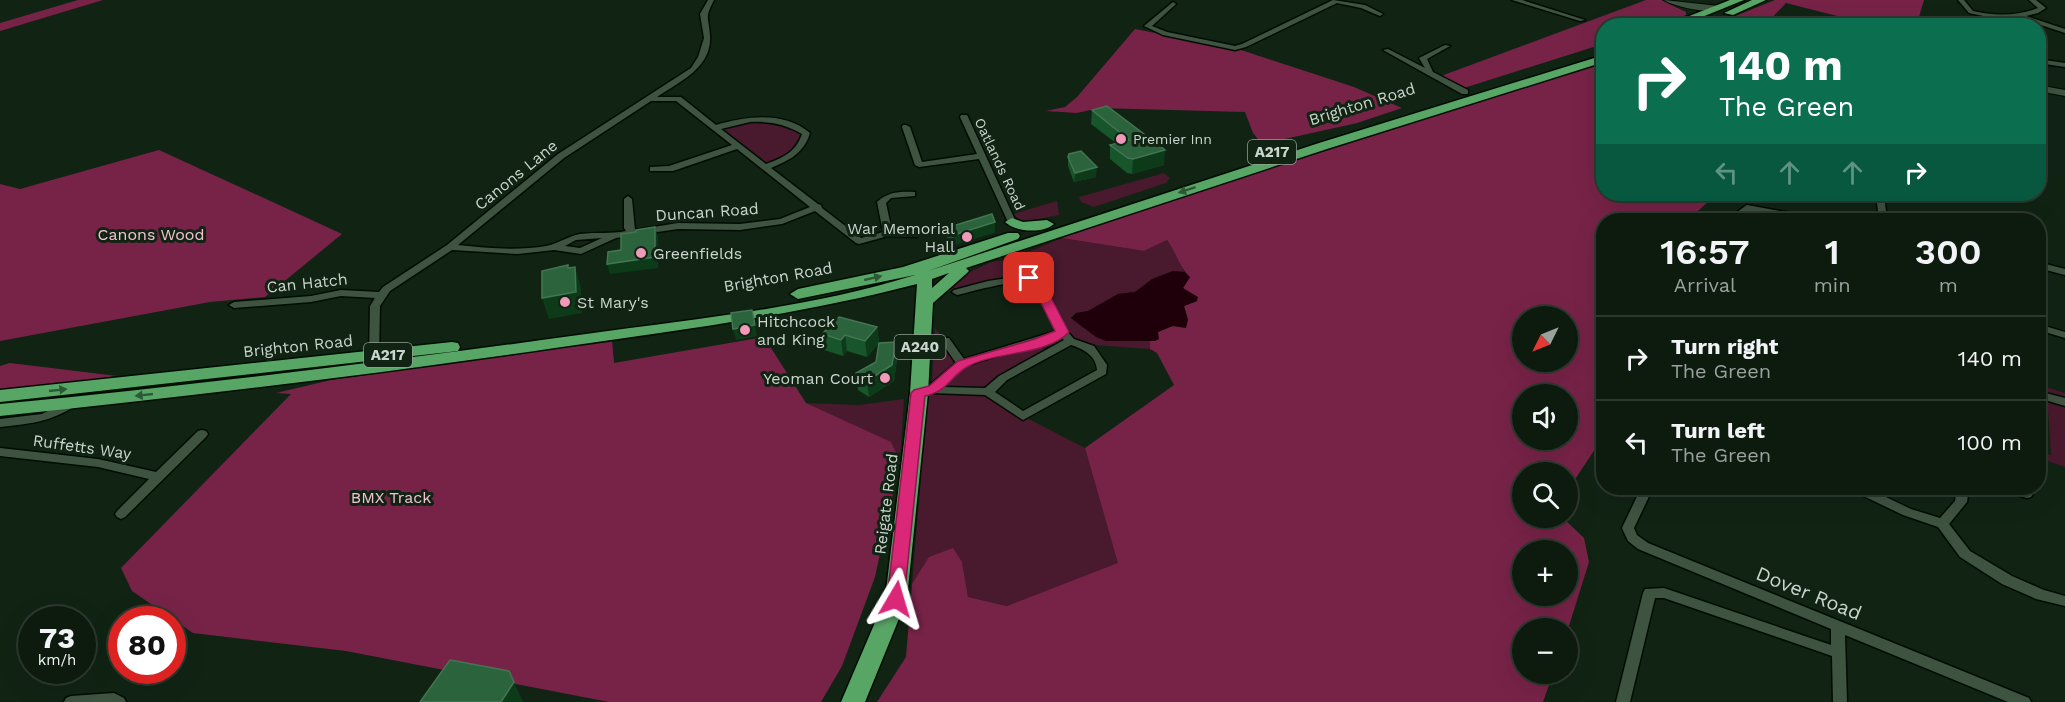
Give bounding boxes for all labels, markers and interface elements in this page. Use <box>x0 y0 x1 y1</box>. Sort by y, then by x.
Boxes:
text: 140 m <box>1719 41 1843 90</box>
icon: right <box>1620 42 1698 120</box>
street label: Brighton Road <box>1306 79 1418 129</box>
text: The Green <box>1719 91 1854 123</box>
street label: Oatlands Road <box>972 115 1028 213</box>
place label: Premier Inn <box>1133 131 1212 147</box>
marker: Premier Inn <box>1114 132 1128 146</box>
street label: Canons Lane <box>471 136 561 214</box>
road number: A217 <box>1248 140 1296 164</box>
icon: left <box>1710 156 1743 189</box>
icon: ahead <box>1773 156 1806 189</box>
icon: ahead <box>1836 156 1869 189</box>
icon: right <box>1899 156 1932 189</box>
one-way arrow <box>1178 186 1196 195</box>
street label: Duncan Road <box>655 199 759 225</box>
place label: War Memorial Hall <box>847 219 955 256</box>
park label: Canons Wood <box>97 225 205 244</box>
marker: War Memorial Hall <box>960 230 974 244</box>
text: 16:57 <box>1660 231 1750 273</box>
text: 1 <box>1825 231 1840 273</box>
text: 300 <box>1915 231 1982 273</box>
place label: Greenfields <box>653 244 742 263</box>
marker: Greenfields <box>634 246 648 260</box>
pin <box>1003 252 1054 303</box>
street label: Brighton Road <box>722 258 834 296</box>
icon: arrive <box>1012 261 1045 294</box>
street label: Can Hatch <box>266 269 348 297</box>
one-way arrow <box>864 273 883 283</box>
text: Arrival <box>1674 273 1736 297</box>
text: min <box>1814 273 1851 297</box>
text: m <box>1939 273 1958 297</box>
place label: St Mary's <box>577 293 649 312</box>
marker: St Mary's <box>558 295 572 309</box>
north arrow <box>1512 306 1578 372</box>
map controls <box>1512 306 1578 684</box>
place label: Hitchcock and King <box>757 312 835 349</box>
marker: Hitchcock and King <box>738 323 752 337</box>
street label: Brighton Road <box>242 331 354 361</box>
text: Turn right <box>1671 334 1778 359</box>
road number: A240 <box>894 335 946 359</box>
icon: right <box>1620 342 1653 375</box>
road number: A217 <box>364 343 412 367</box>
text: 140 m <box>1958 346 2022 371</box>
text: The Green <box>1671 359 1771 383</box>
place label: Yeoman Court <box>763 369 873 388</box>
marker: Yeoman Court <box>878 371 892 385</box>
button: sound <box>1512 384 1578 450</box>
one-way arrow <box>49 386 68 395</box>
one-way arrow <box>135 390 154 400</box>
text: Turn left <box>1671 418 1765 443</box>
icon: left <box>1620 426 1653 459</box>
text: 100 m <box>1958 430 2022 455</box>
street label: Ruffetts Way <box>32 431 133 463</box>
text: The Green <box>1671 443 1771 467</box>
street label: Reigate Road <box>870 452 902 556</box>
button: search <box>1512 462 1578 528</box>
park label: BMX Track <box>351 488 431 507</box>
button: + <box>1512 540 1578 606</box>
street label: Dover Road <box>1753 561 1865 625</box>
position arrow <box>864 567 928 631</box>
speed limit sign: 80 <box>108 606 186 684</box>
button: − <box>1512 618 1578 684</box>
text: 73 <box>39 620 75 655</box>
text: km/h <box>38 651 76 669</box>

